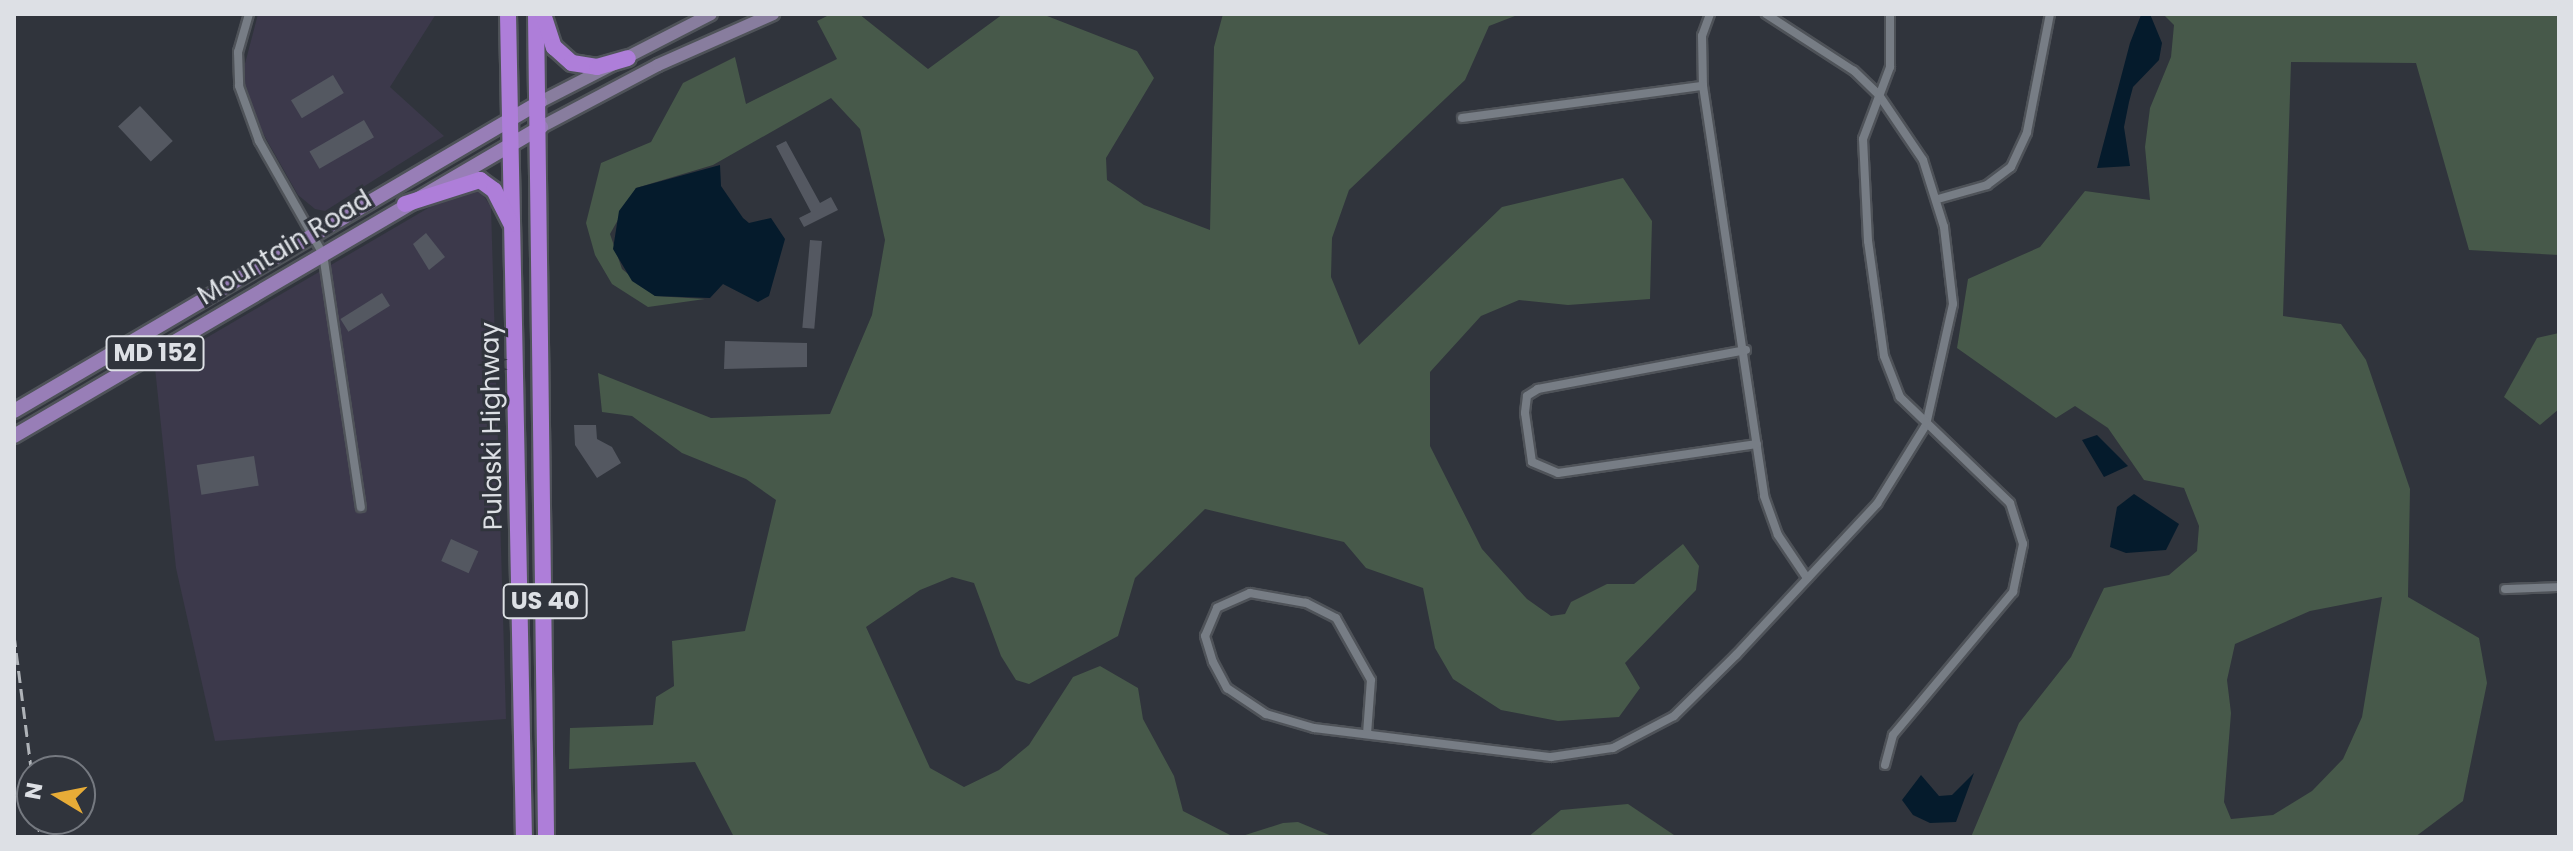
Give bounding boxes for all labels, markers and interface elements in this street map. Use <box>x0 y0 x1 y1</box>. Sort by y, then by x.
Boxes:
street label: Mountain Road <box>193 184 377 312</box>
street label: Pulaski Highway <box>475 322 509 530</box>
road number: MD 152 <box>105 333 205 373</box>
road number: US 40 <box>501 581 589 621</box>
north arrow <box>16 755 96 835</box>
text: N <box>17 780 51 802</box>

